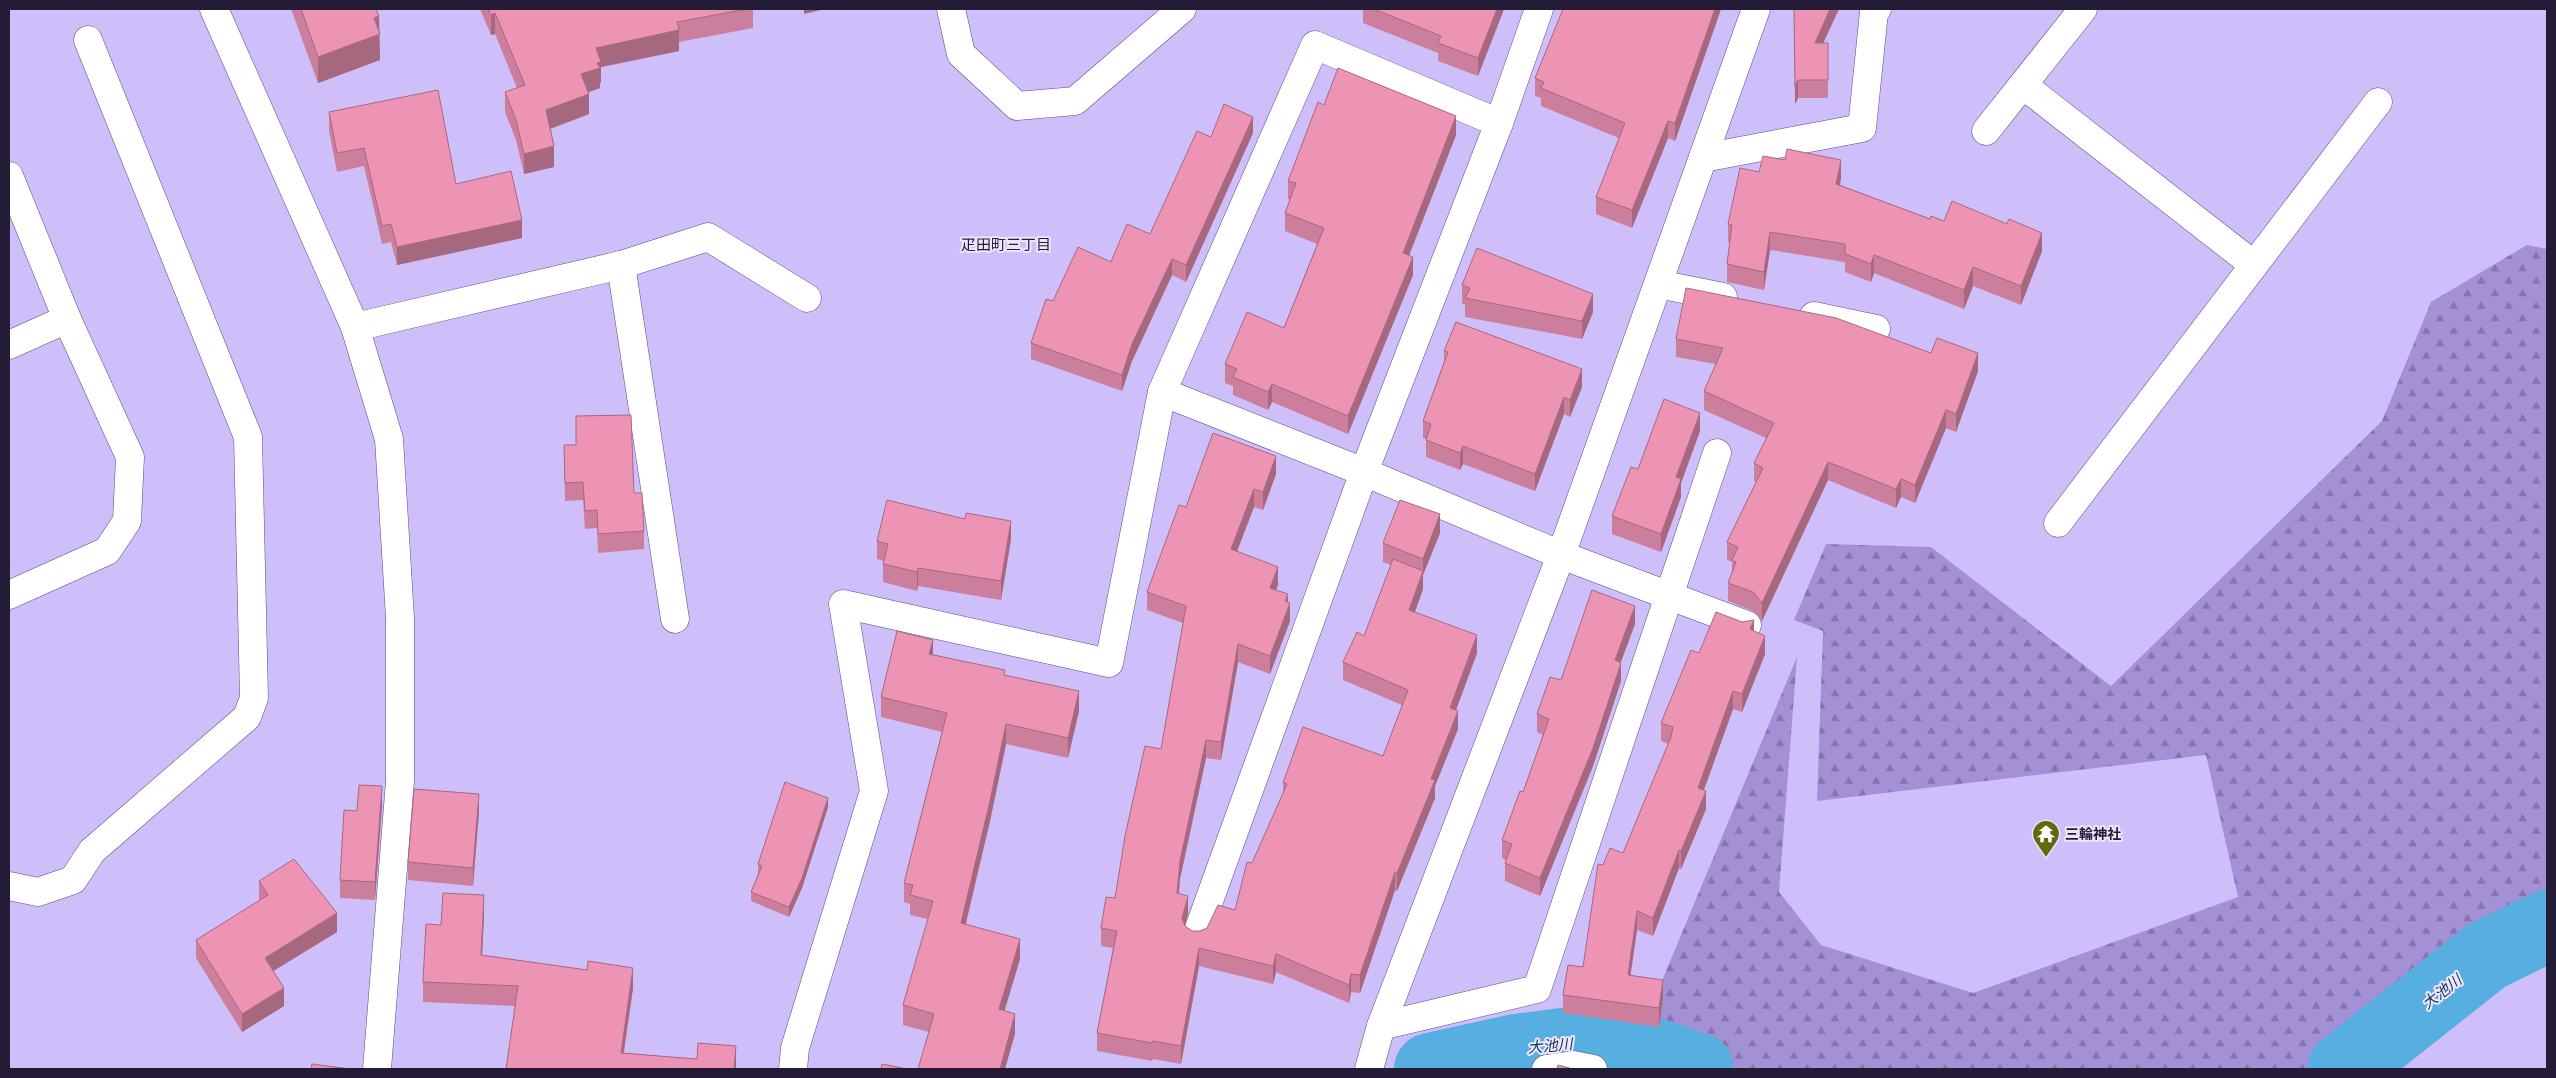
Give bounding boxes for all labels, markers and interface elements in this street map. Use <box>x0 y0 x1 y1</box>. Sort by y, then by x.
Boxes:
district label: 疋田町三丁目 <box>961 234 1051 255</box>
temple icon: 三輪神社 <box>2031 819 2061 858</box>
place label: 三輪神社 <box>2065 824 2121 844</box>
water label: 大池川 <box>2417 968 2467 1014</box>
water label: 大池川 <box>1527 1033 1575 1058</box>

